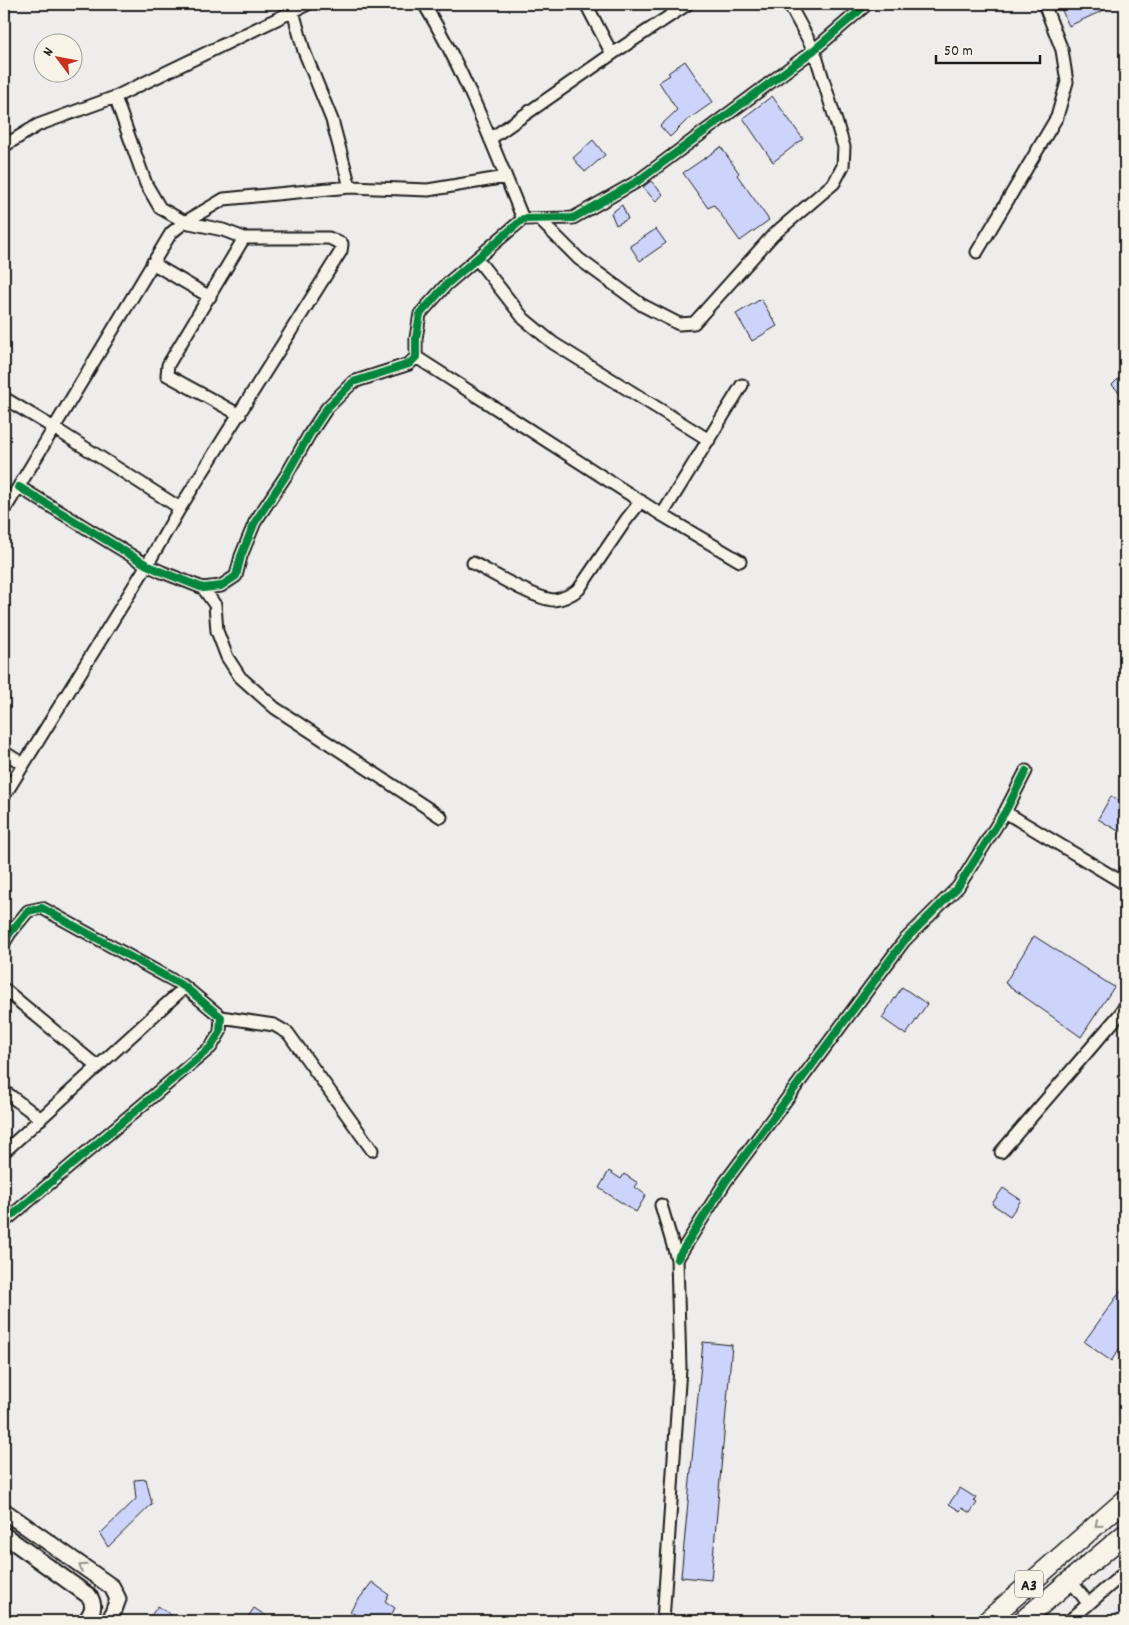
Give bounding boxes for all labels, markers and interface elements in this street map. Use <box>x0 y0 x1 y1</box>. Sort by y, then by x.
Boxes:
north arrow <box>32 32 82 82</box>
scale bar <box>936 32 1040 64</box>
text: 50 m <box>944 41 973 63</box>
text: N <box>38 44 59 60</box>
one-way arrow <box>1094 1518 1103 1527</box>
one-way arrow <box>79 1564 88 1573</box>
road number: A3 <box>1015 1570 1043 1598</box>

